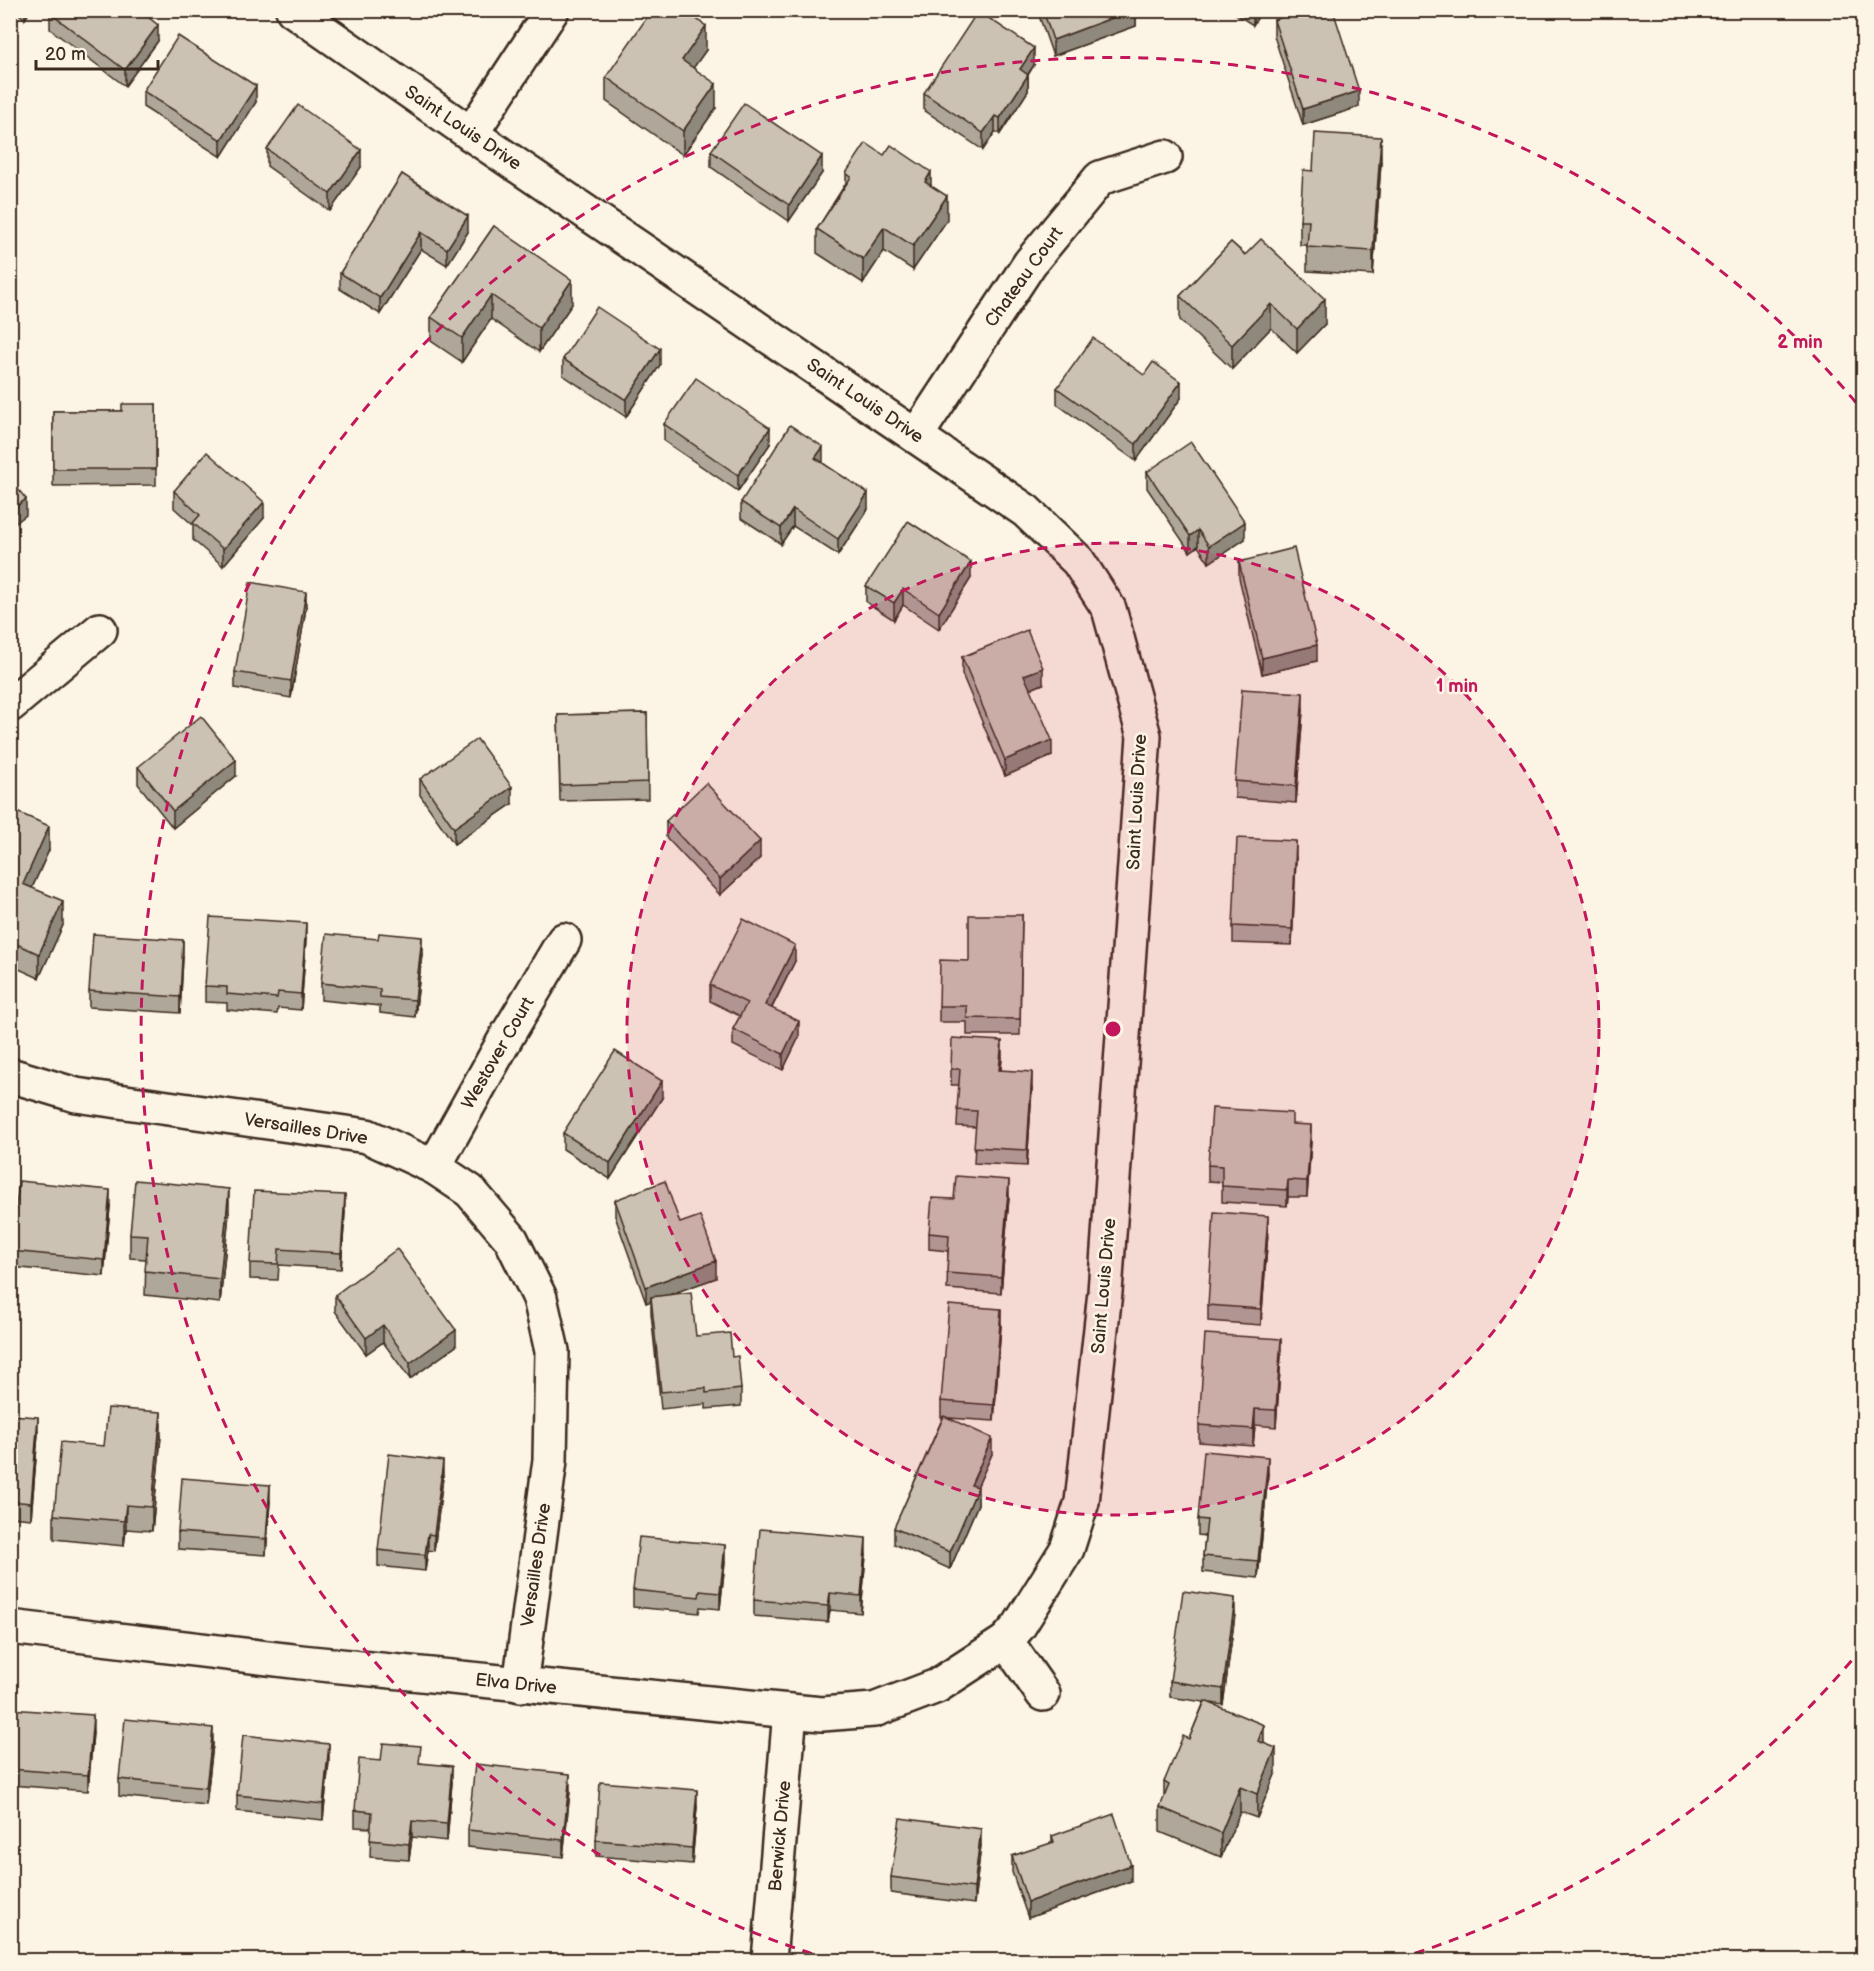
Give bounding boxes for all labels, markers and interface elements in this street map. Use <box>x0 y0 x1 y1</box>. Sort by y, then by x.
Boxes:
scale bar <box>36 33 158 71</box>
text: 20 m <box>45 44 86 65</box>
street label: Saint Louis Drive <box>401 81 526 175</box>
street label: Chateau Court <box>981 222 1068 331</box>
text: 2 min <box>1777 332 1823 353</box>
street label: Saint Louis Drive <box>803 354 928 448</box>
text: 1 min <box>1436 676 1478 697</box>
street label: Saint Louis Drive <box>1123 733 1151 870</box>
street label: Westover Court <box>457 993 539 1113</box>
centre of rings <box>1103 1019 1123 1039</box>
street label: Versailles Drive <box>243 1109 370 1149</box>
street label: Saint Louis Drive <box>1088 1217 1120 1355</box>
street label: Versailles Drive <box>517 1501 555 1628</box>
street label: Elva Drive <box>474 1669 558 1699</box>
street label: Berwick Drive <box>765 1779 795 1892</box>

